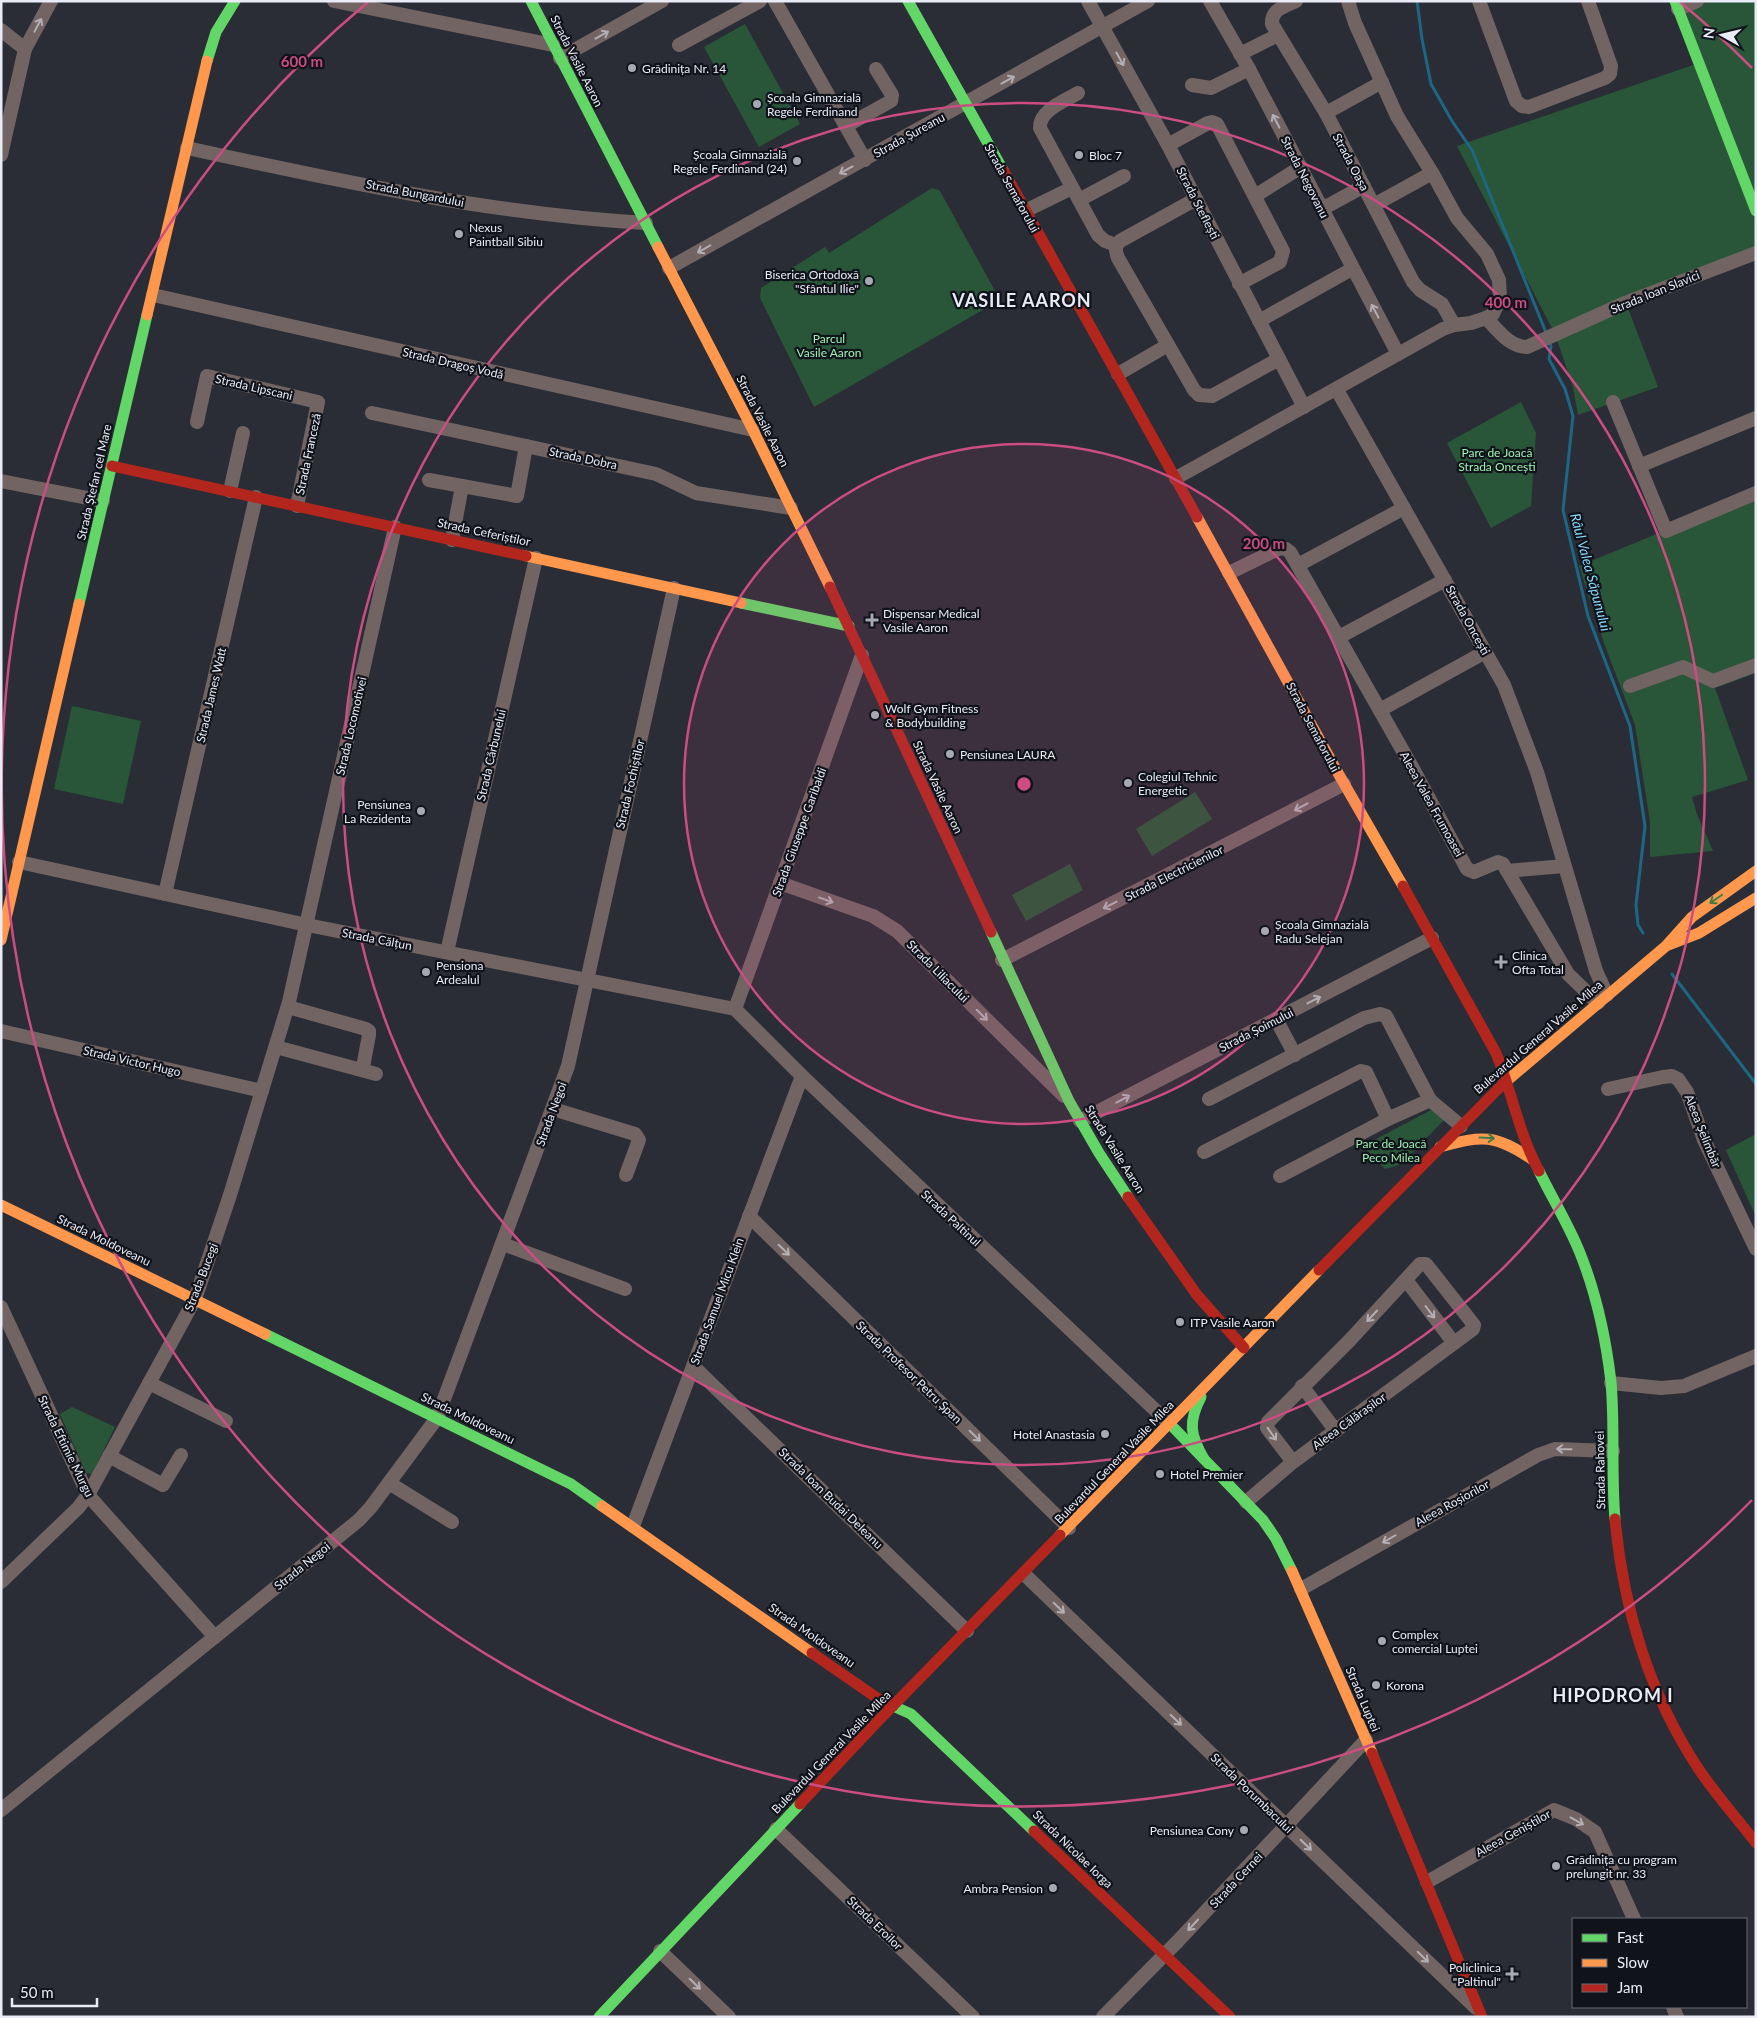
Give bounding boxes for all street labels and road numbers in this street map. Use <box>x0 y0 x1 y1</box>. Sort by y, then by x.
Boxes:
street label: Strada Vasile Aaron <box>547 13 607 109</box>
street label: Strada Șureanu <box>871 109 947 161</box>
street label: Strada Oașa <box>1330 131 1372 193</box>
street label: Strada Negovanu <box>1278 133 1332 221</box>
street label: Strada Semaforului <box>981 141 1043 235</box>
street label: Strada Steflești <box>1173 164 1223 242</box>
street label: Strada Bungardului <box>365 176 465 210</box>
street label: Strada Ioan Slavici <box>1608 267 1702 317</box>
street label: Strada Dragoș Vodă <box>401 344 505 382</box>
street label: Strada Lipscani <box>214 371 294 403</box>
street label: Strada Vasile Aaron <box>733 373 793 469</box>
street label: Strada Franceză <box>292 412 324 496</box>
street label: Strada Ștefan cel Mare <box>73 423 115 541</box>
street label: Strada Dobra <box>548 443 619 473</box>
street label: Strada Ceferiștilor <box>436 515 533 549</box>
street label: Strada Oncești <box>1443 583 1493 657</box>
street label: Strada James Watt <box>193 645 229 744</box>
street label: Strada Locomotivei <box>332 675 370 777</box>
street label: Strada Semaforului <box>1283 680 1343 774</box>
street label: Strada Cărbunelui <box>473 708 509 802</box>
street label: Strada Fochiștilor <box>612 737 648 830</box>
street label: Strada Vasile Aaron <box>910 738 966 836</box>
street label: Aleea Valea Frumoasei <box>1397 749 1467 859</box>
street label: Strada Giuseppe Garibaldi <box>769 765 829 899</box>
street label: Strada Electricienilor <box>1122 841 1226 904</box>
street label: Strada Călțun <box>341 925 413 953</box>
street label: Strada Liliacului <box>904 937 972 1005</box>
street label: Bulevardul General Vasile Milea <box>1471 977 1605 1097</box>
street label: Strada Șoimului <box>1216 1005 1296 1055</box>
street label: Strada Victor Hugo <box>82 1042 182 1080</box>
street label: Strada Negoi <box>532 1080 570 1148</box>
street label: Aleea Șelimbăr <box>1681 1092 1725 1171</box>
street label: Strada Vasile Aaron <box>1082 1102 1148 1196</box>
street label: Strada Paltinul <box>918 1187 984 1249</box>
street label: Strada Moldoveanu <box>55 1211 153 1269</box>
street label: Strada Samuel Micu Klein <box>687 1236 747 1366</box>
street label: Strada Bucegi <box>181 1241 221 1313</box>
street label: Strada Profesor Petru Șpan <box>853 1318 965 1426</box>
street label: Strada Moldoveanu <box>419 1389 517 1447</box>
street label: Aleea Călărașilor <box>1309 1389 1389 1453</box>
street label: Strada Eftimie Murgu <box>35 1393 97 1499</box>
street label: Bulevardul General Vasile Milea <box>1051 1397 1177 1527</box>
street label: Strada Rahovei <box>1592 1431 1608 1509</box>
street label: Strada Ioan Budai Deleanu <box>776 1444 886 1552</box>
street label: Aleea Roșiorilor <box>1412 1476 1492 1530</box>
street label: Strada Negoi <box>271 1539 333 1593</box>
street label: Strada Moldoveanu <box>766 1600 858 1670</box>
street label: Strada Luptei <box>1343 1664 1383 1734</box>
street label: Bulevardul General Vasile Milea <box>768 1687 894 1817</box>
street label: Strada Porumbacului <box>1208 1750 1296 1836</box>
street label: Aleea Geniștilor <box>1473 1806 1554 1860</box>
street label: Strada Nicolae Iorga <box>1030 1807 1116 1891</box>
street label: Strada Cernei <box>1206 1849 1266 1911</box>
street label: Strada Eroilor <box>844 1893 906 1954</box>

